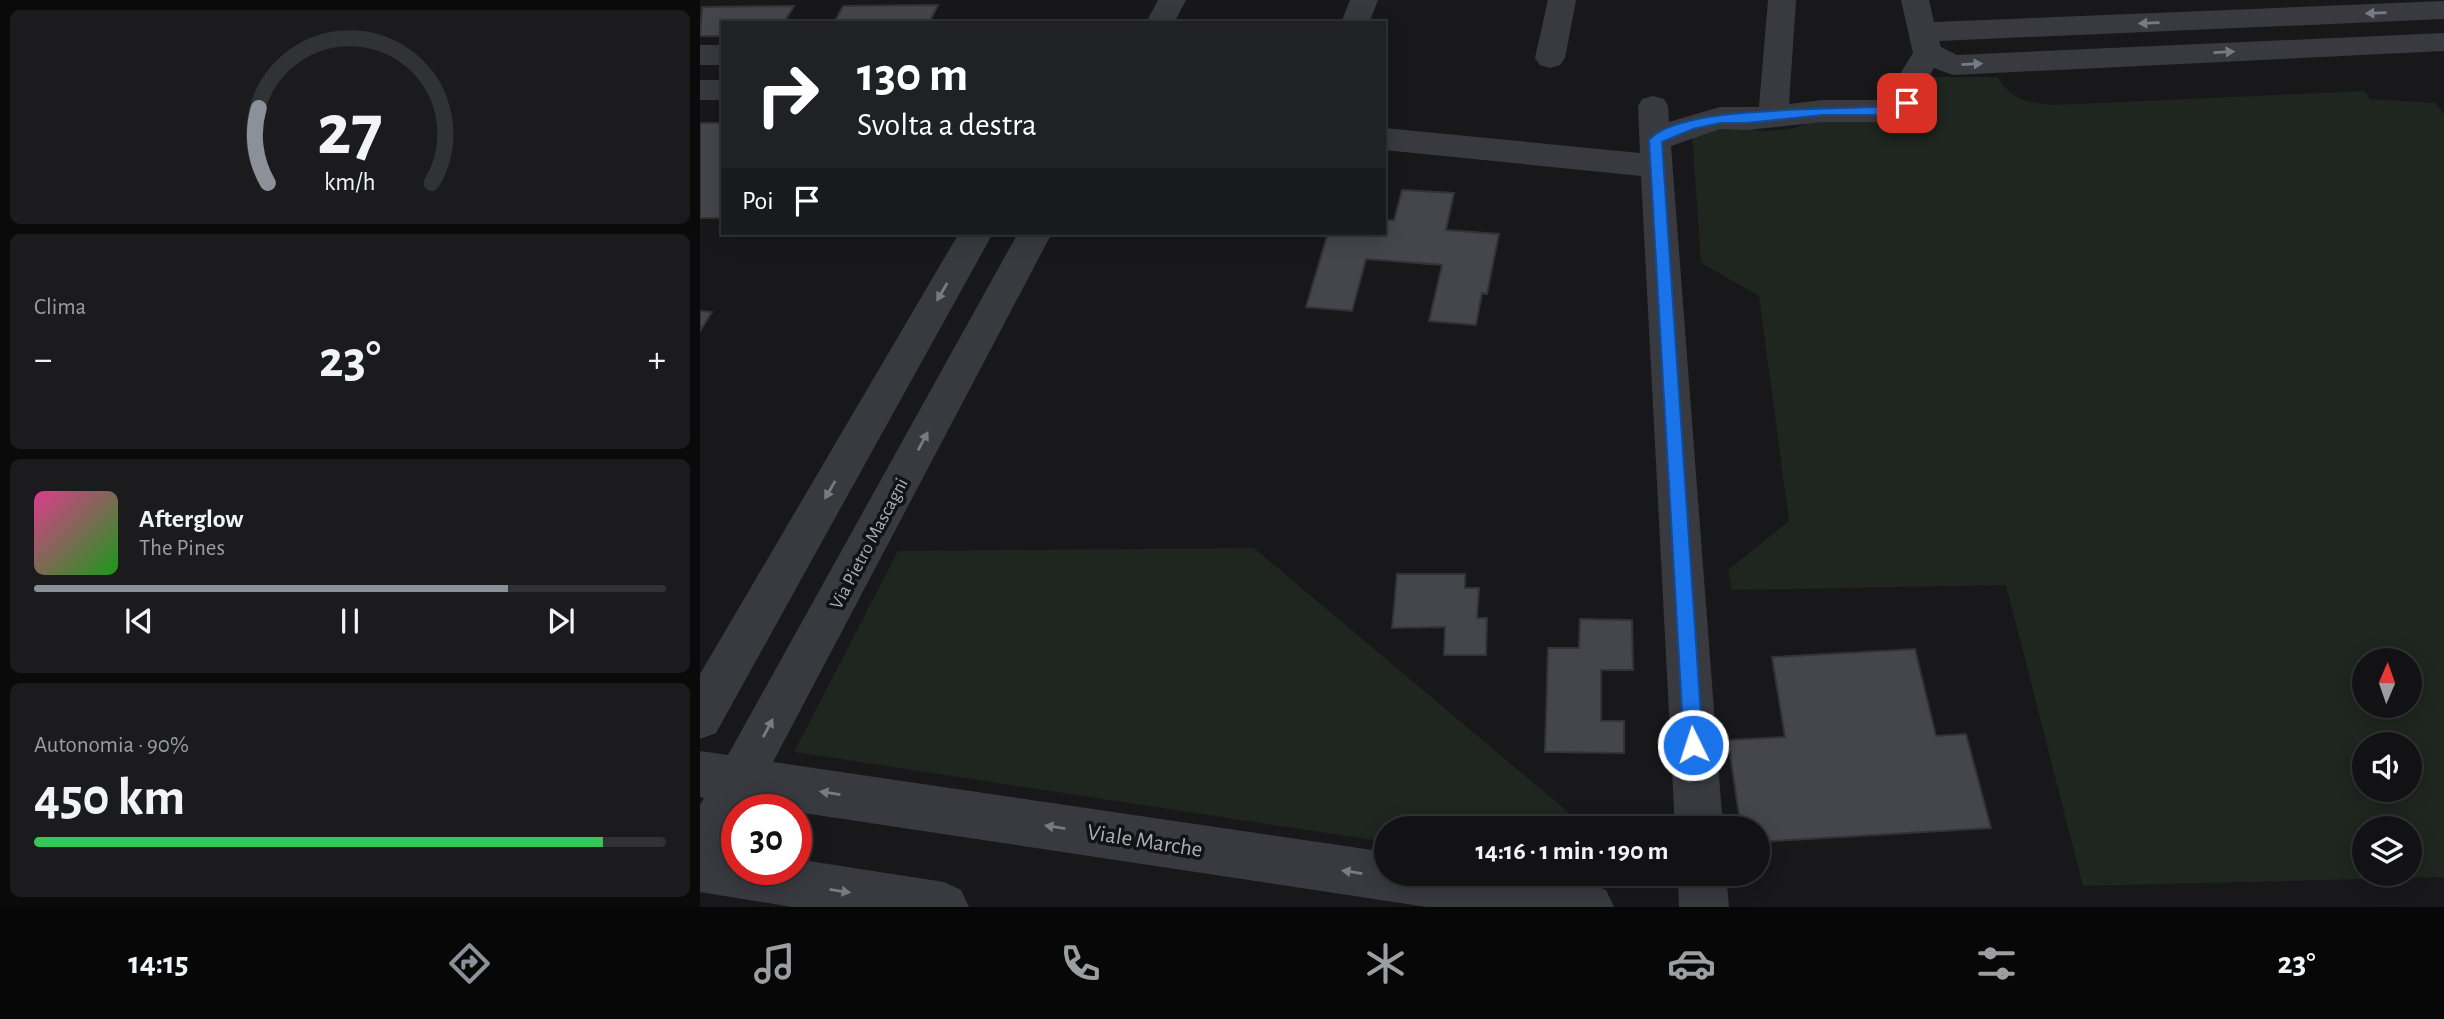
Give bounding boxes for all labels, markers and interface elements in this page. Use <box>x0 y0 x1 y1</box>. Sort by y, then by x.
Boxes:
one-way arrow <box>2365 8 2387 19</box>
one-way arrow <box>2137 17 2159 28</box>
one-way arrow <box>2213 47 2235 58</box>
icon: right <box>742 49 833 140</box>
text: 130 m <box>857 51 968 100</box>
one-way arrow <box>1961 58 1983 69</box>
pin <box>1877 73 1937 133</box>
icon: arrive <box>1888 84 1926 122</box>
text: 27 <box>317 96 383 169</box>
text: Svolta a destra <box>857 109 1037 141</box>
text: km/h <box>324 170 376 195</box>
icon: arrive <box>788 182 826 220</box>
text: Poi <box>742 188 774 214</box>
one-way arrow <box>936 282 948 302</box>
text: Clima <box>34 296 86 319</box>
text: 23° <box>319 334 381 386</box>
text: − <box>34 341 52 379</box>
text: + <box>648 341 666 379</box>
one-way arrow <box>917 432 929 451</box>
street label: Via Pietro Mascagni <box>827 475 912 612</box>
one-way arrow <box>824 480 836 499</box>
text: Afterglow <box>139 506 243 532</box>
text: The Pines <box>139 537 225 560</box>
icon: previous <box>120 602 158 640</box>
icon: pause <box>331 602 369 640</box>
icon: next <box>542 602 580 640</box>
north arrow <box>2352 648 2422 718</box>
map controls <box>2352 648 2422 886</box>
position arrow <box>1656 708 1730 782</box>
one-way arrow <box>762 718 774 738</box>
button: sound <box>2352 732 2422 802</box>
text: Autonomia · 90% <box>34 734 189 757</box>
text: 450 km <box>34 772 185 824</box>
one-way arrow <box>818 788 840 799</box>
speed limit sign: 30 <box>721 794 812 885</box>
button: layers <box>2352 816 2422 886</box>
one-way arrow <box>1043 821 1065 832</box>
street label: Viale Marche <box>1085 821 1204 862</box>
text: 14:16 · 1 min · 190 m <box>1475 838 1669 864</box>
one-way arrow <box>1341 866 1363 877</box>
one-way arrow <box>829 885 851 896</box>
icon: directions <box>445 939 494 988</box>
icon: music <box>750 939 799 988</box>
icon: phone <box>1056 939 1105 988</box>
icon: climate <box>1361 939 1410 988</box>
icon: car <box>1667 939 1716 988</box>
icon: filters <box>1972 939 2021 988</box>
text: 14:15 <box>128 947 189 979</box>
text: 23° <box>2277 947 2316 979</box>

